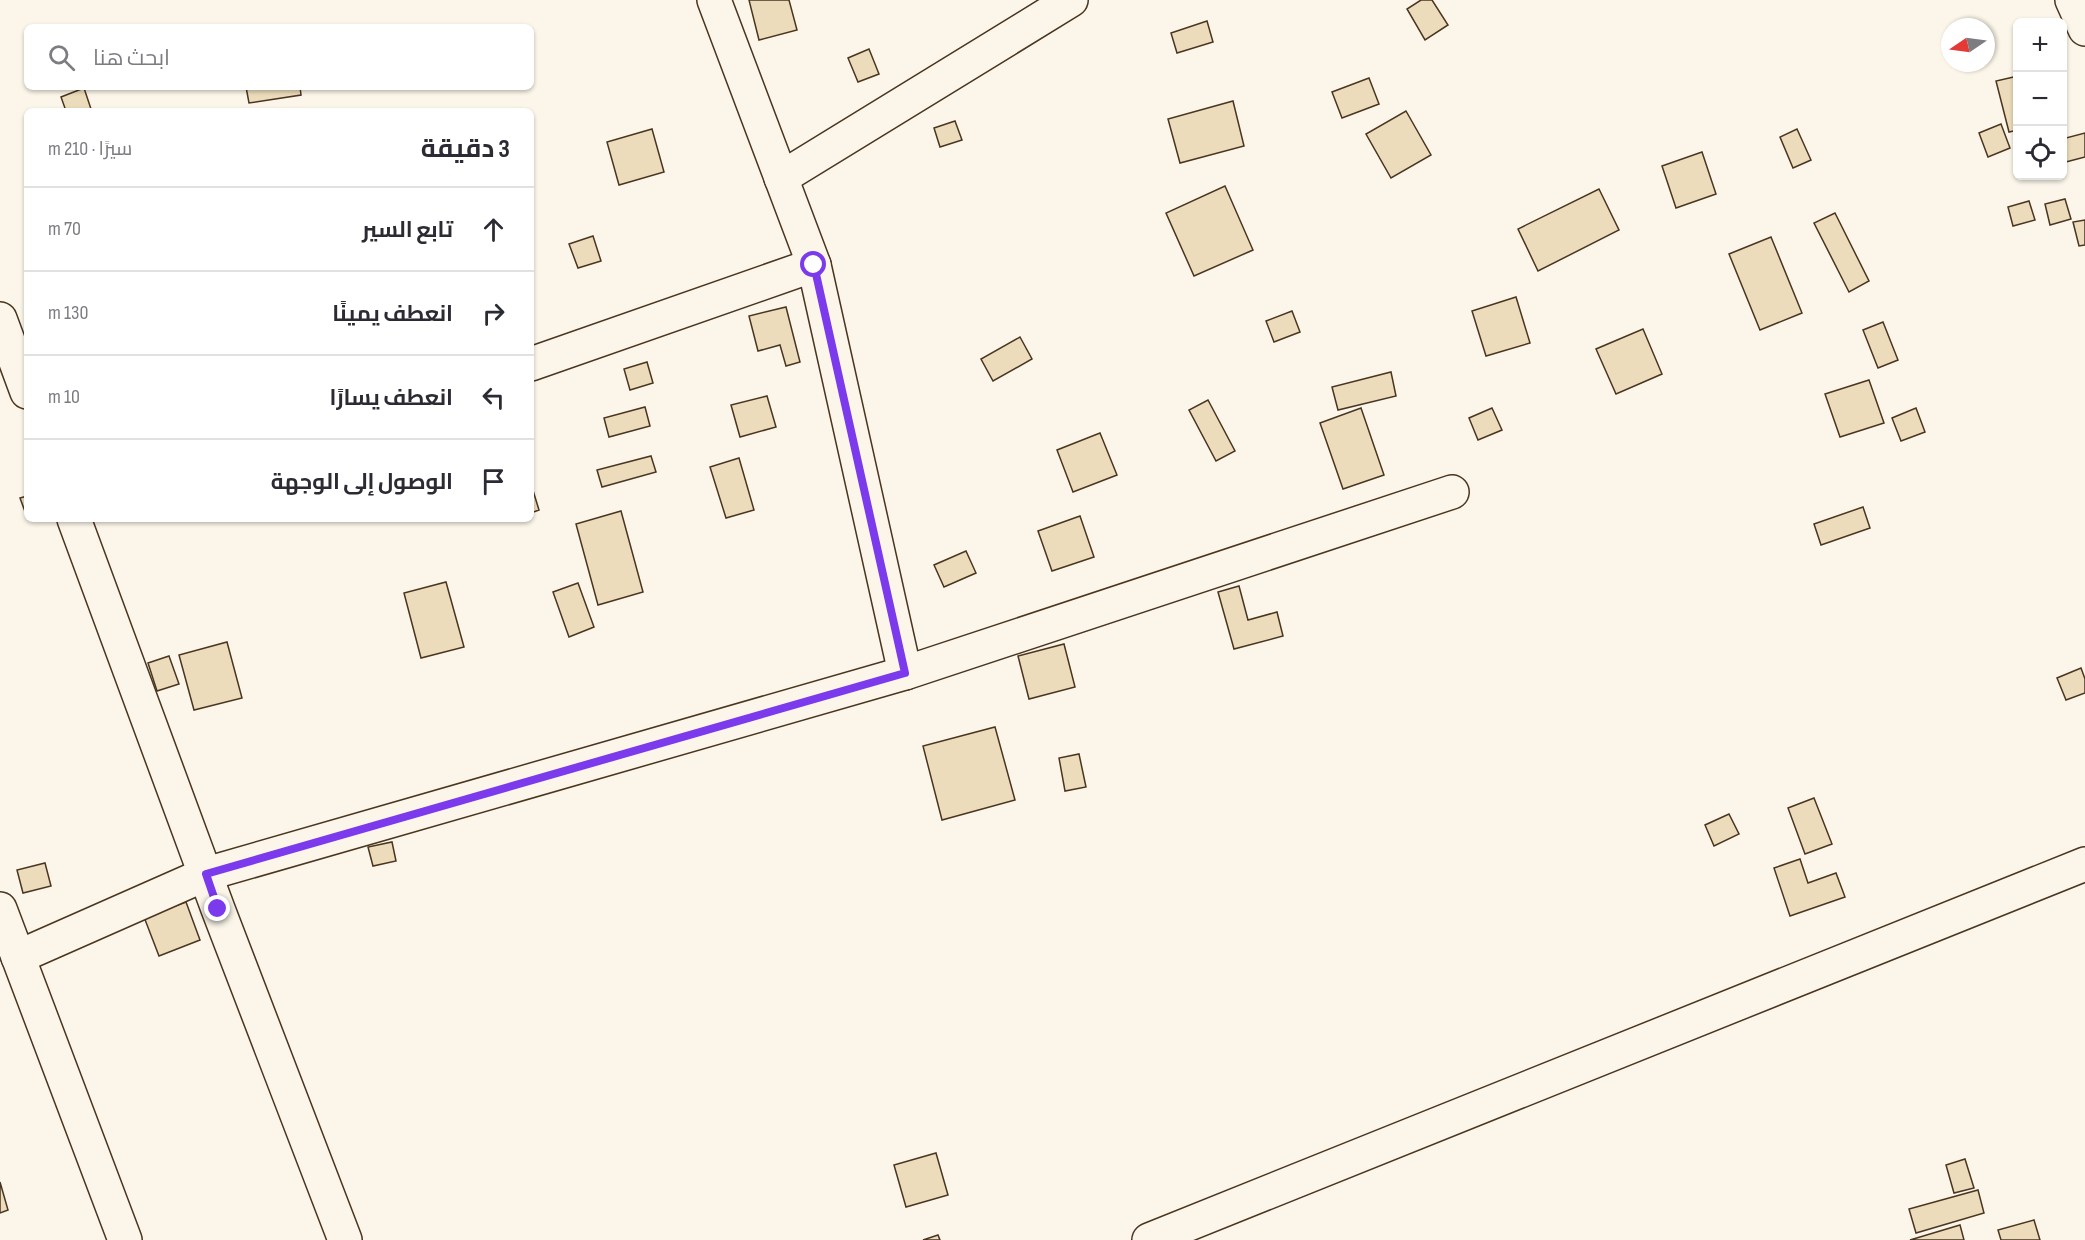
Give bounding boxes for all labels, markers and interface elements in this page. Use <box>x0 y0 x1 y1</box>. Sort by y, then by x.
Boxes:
north arrow <box>1941 18 1995 72</box>
map controls <box>2013 18 2067 180</box>
button: + <box>2013 18 2067 72</box>
search box <box>24 24 534 90</box>
icon: search <box>45 41 78 74</box>
text: ابحث هنا <box>93 45 170 72</box>
button: − <box>2013 72 2067 126</box>
button: locate <box>2013 126 2067 180</box>
text: 3 دقيقة <box>421 134 510 165</box>
text: سيرًا · 210 m <box>48 137 132 161</box>
icon: ahead <box>477 213 510 246</box>
text: 70 m <box>48 217 81 241</box>
text: تابع السير <box>362 217 453 244</box>
route start <box>800 251 826 277</box>
icon: right <box>477 297 510 330</box>
text: 130 m <box>48 301 88 325</box>
text: انعطف يمينًا <box>332 301 453 328</box>
icon: left <box>477 381 510 414</box>
text: 10 m <box>48 385 80 409</box>
text: انعطف يسارًا <box>330 385 453 412</box>
icon: arrive <box>477 465 510 498</box>
text: الوصول إلى الوجهة <box>271 469 453 496</box>
route end <box>204 895 230 921</box>

